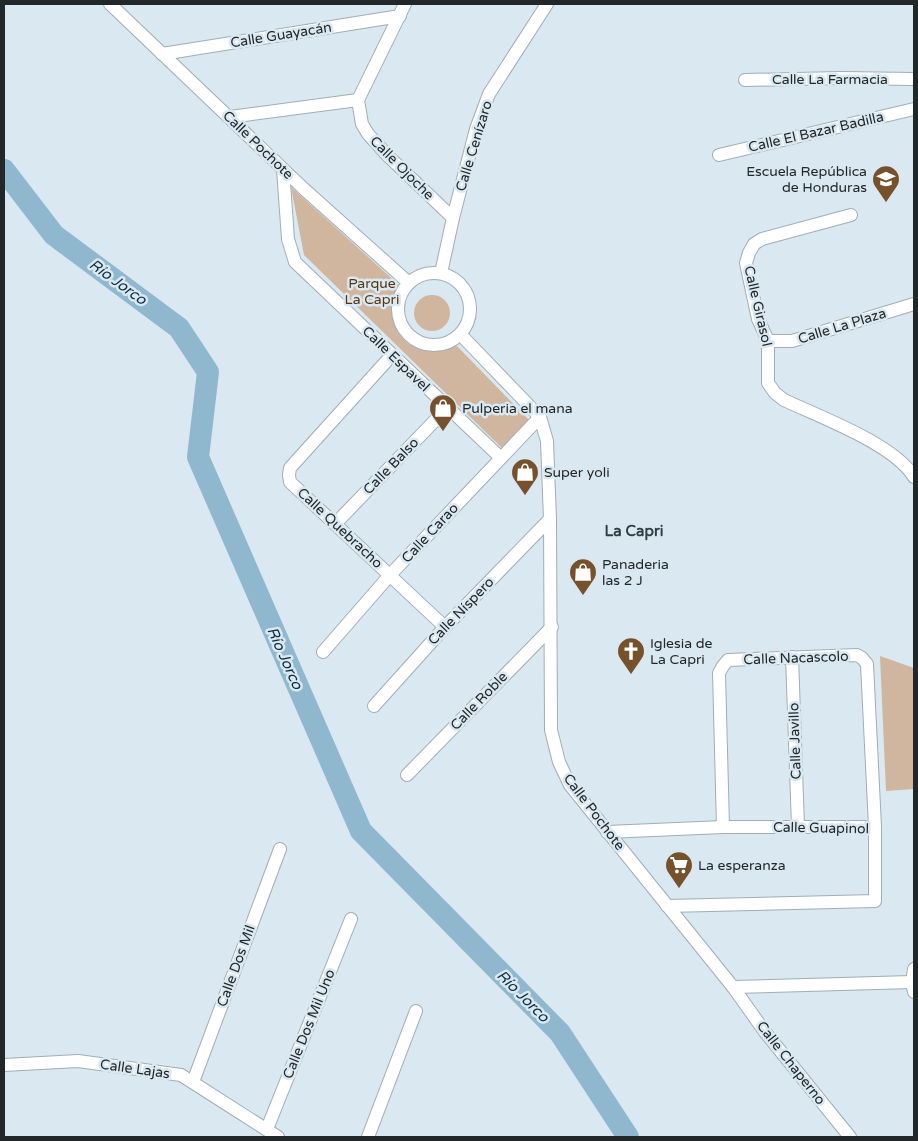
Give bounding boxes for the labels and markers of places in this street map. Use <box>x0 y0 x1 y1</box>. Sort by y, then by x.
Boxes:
place label: Escuela República de Honduras <box>746 163 867 196</box>
school or university icon: Escuela República de Honduras <box>871 164 901 203</box>
shop icon: Pulperia el mana <box>428 393 458 432</box>
place label: Pulperia el mana <box>462 400 573 417</box>
shop icon: Super yoli <box>510 457 540 496</box>
place label: Super yoli <box>544 464 610 481</box>
place label: Panaderia las 2 J <box>602 556 669 589</box>
shop icon: Panaderia las 2 J <box>568 557 598 596</box>
place label: Iglesia de La Capri <box>650 635 713 668</box>
church icon: Iglesia de La Capri <box>616 636 646 675</box>
supermarket icon: La esperanza <box>664 850 694 889</box>
place label: La esperanza <box>698 857 786 874</box>

